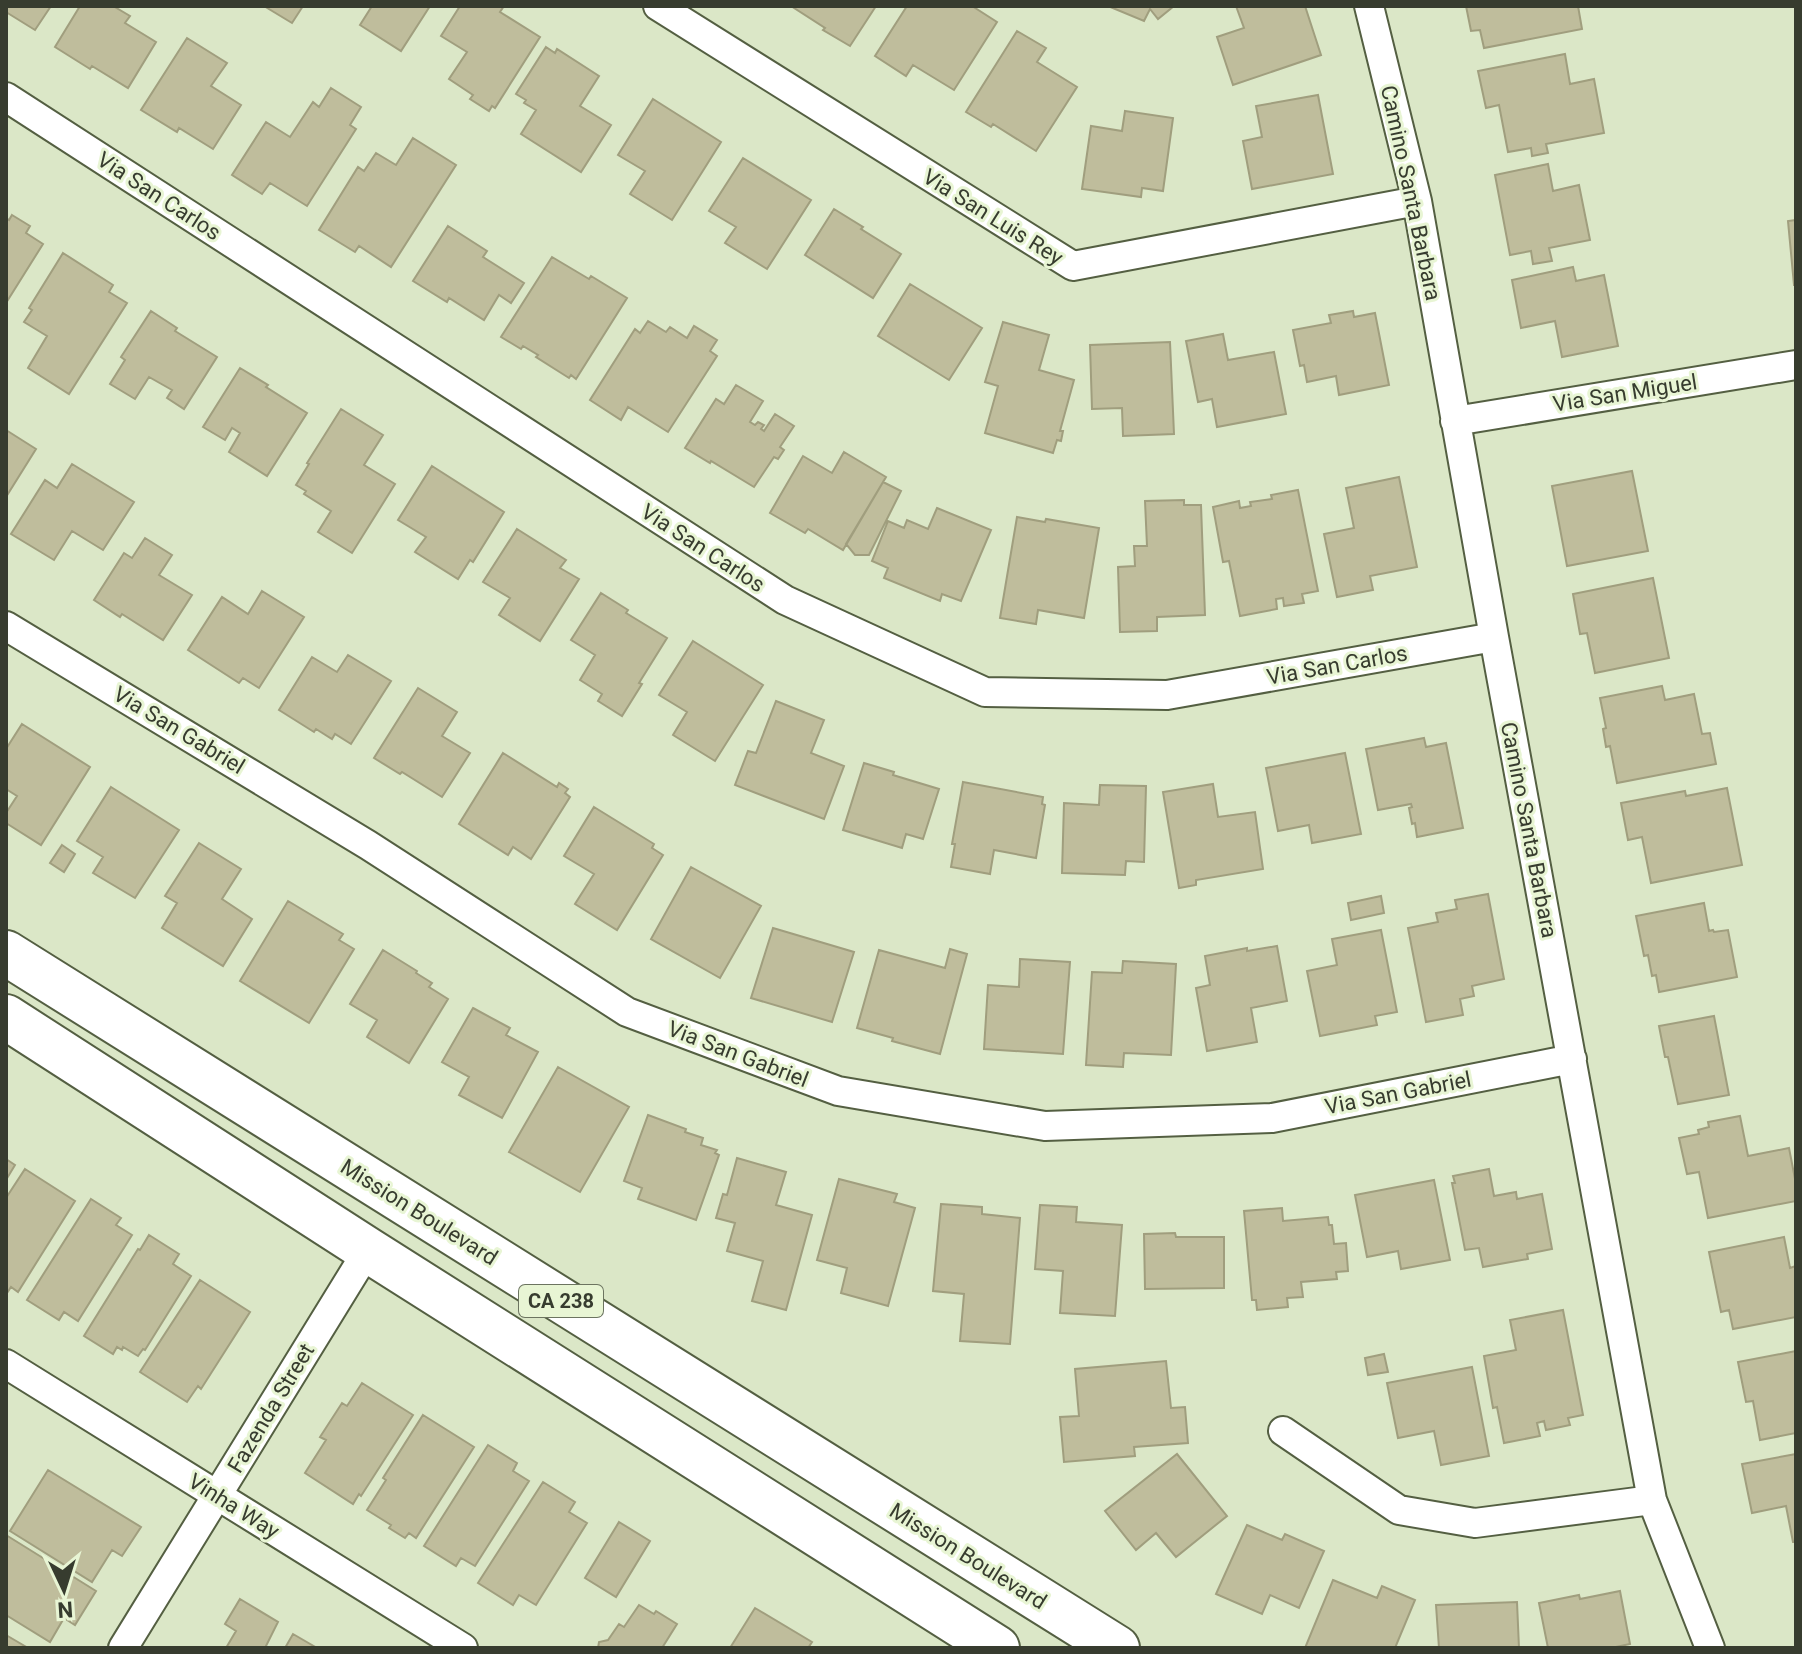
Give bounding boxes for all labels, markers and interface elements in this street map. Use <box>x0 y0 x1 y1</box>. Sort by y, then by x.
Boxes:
street label: Camino Santa Barbara <box>1376 83 1446 303</box>
street label: Via San Carlos <box>92 147 226 245</box>
street label: Via San Luis Rey <box>918 164 1068 270</box>
street label: Via San Miguel <box>1551 369 1699 417</box>
street label: Via San Carlos <box>636 499 770 597</box>
street label: Via San Carlos <box>1265 640 1409 690</box>
street label: Via San Gabriel <box>109 681 249 779</box>
street label: Camino Santa Barbara <box>1496 720 1562 940</box>
street label: Via San Gabriel <box>664 1016 812 1092</box>
street label: Via San Gabriel <box>1323 1067 1473 1119</box>
street label: Mission Boulevard <box>336 1154 502 1270</box>
road number: CA 238 <box>519 1285 603 1317</box>
street label: Fazenda Street <box>223 1339 319 1477</box>
street label: Vinha Way <box>184 1468 285 1544</box>
street label: Mission Boulevard <box>885 1498 1051 1614</box>
north arrow <box>24 1550 104 1630</box>
text: N <box>57 1596 74 1622</box>

